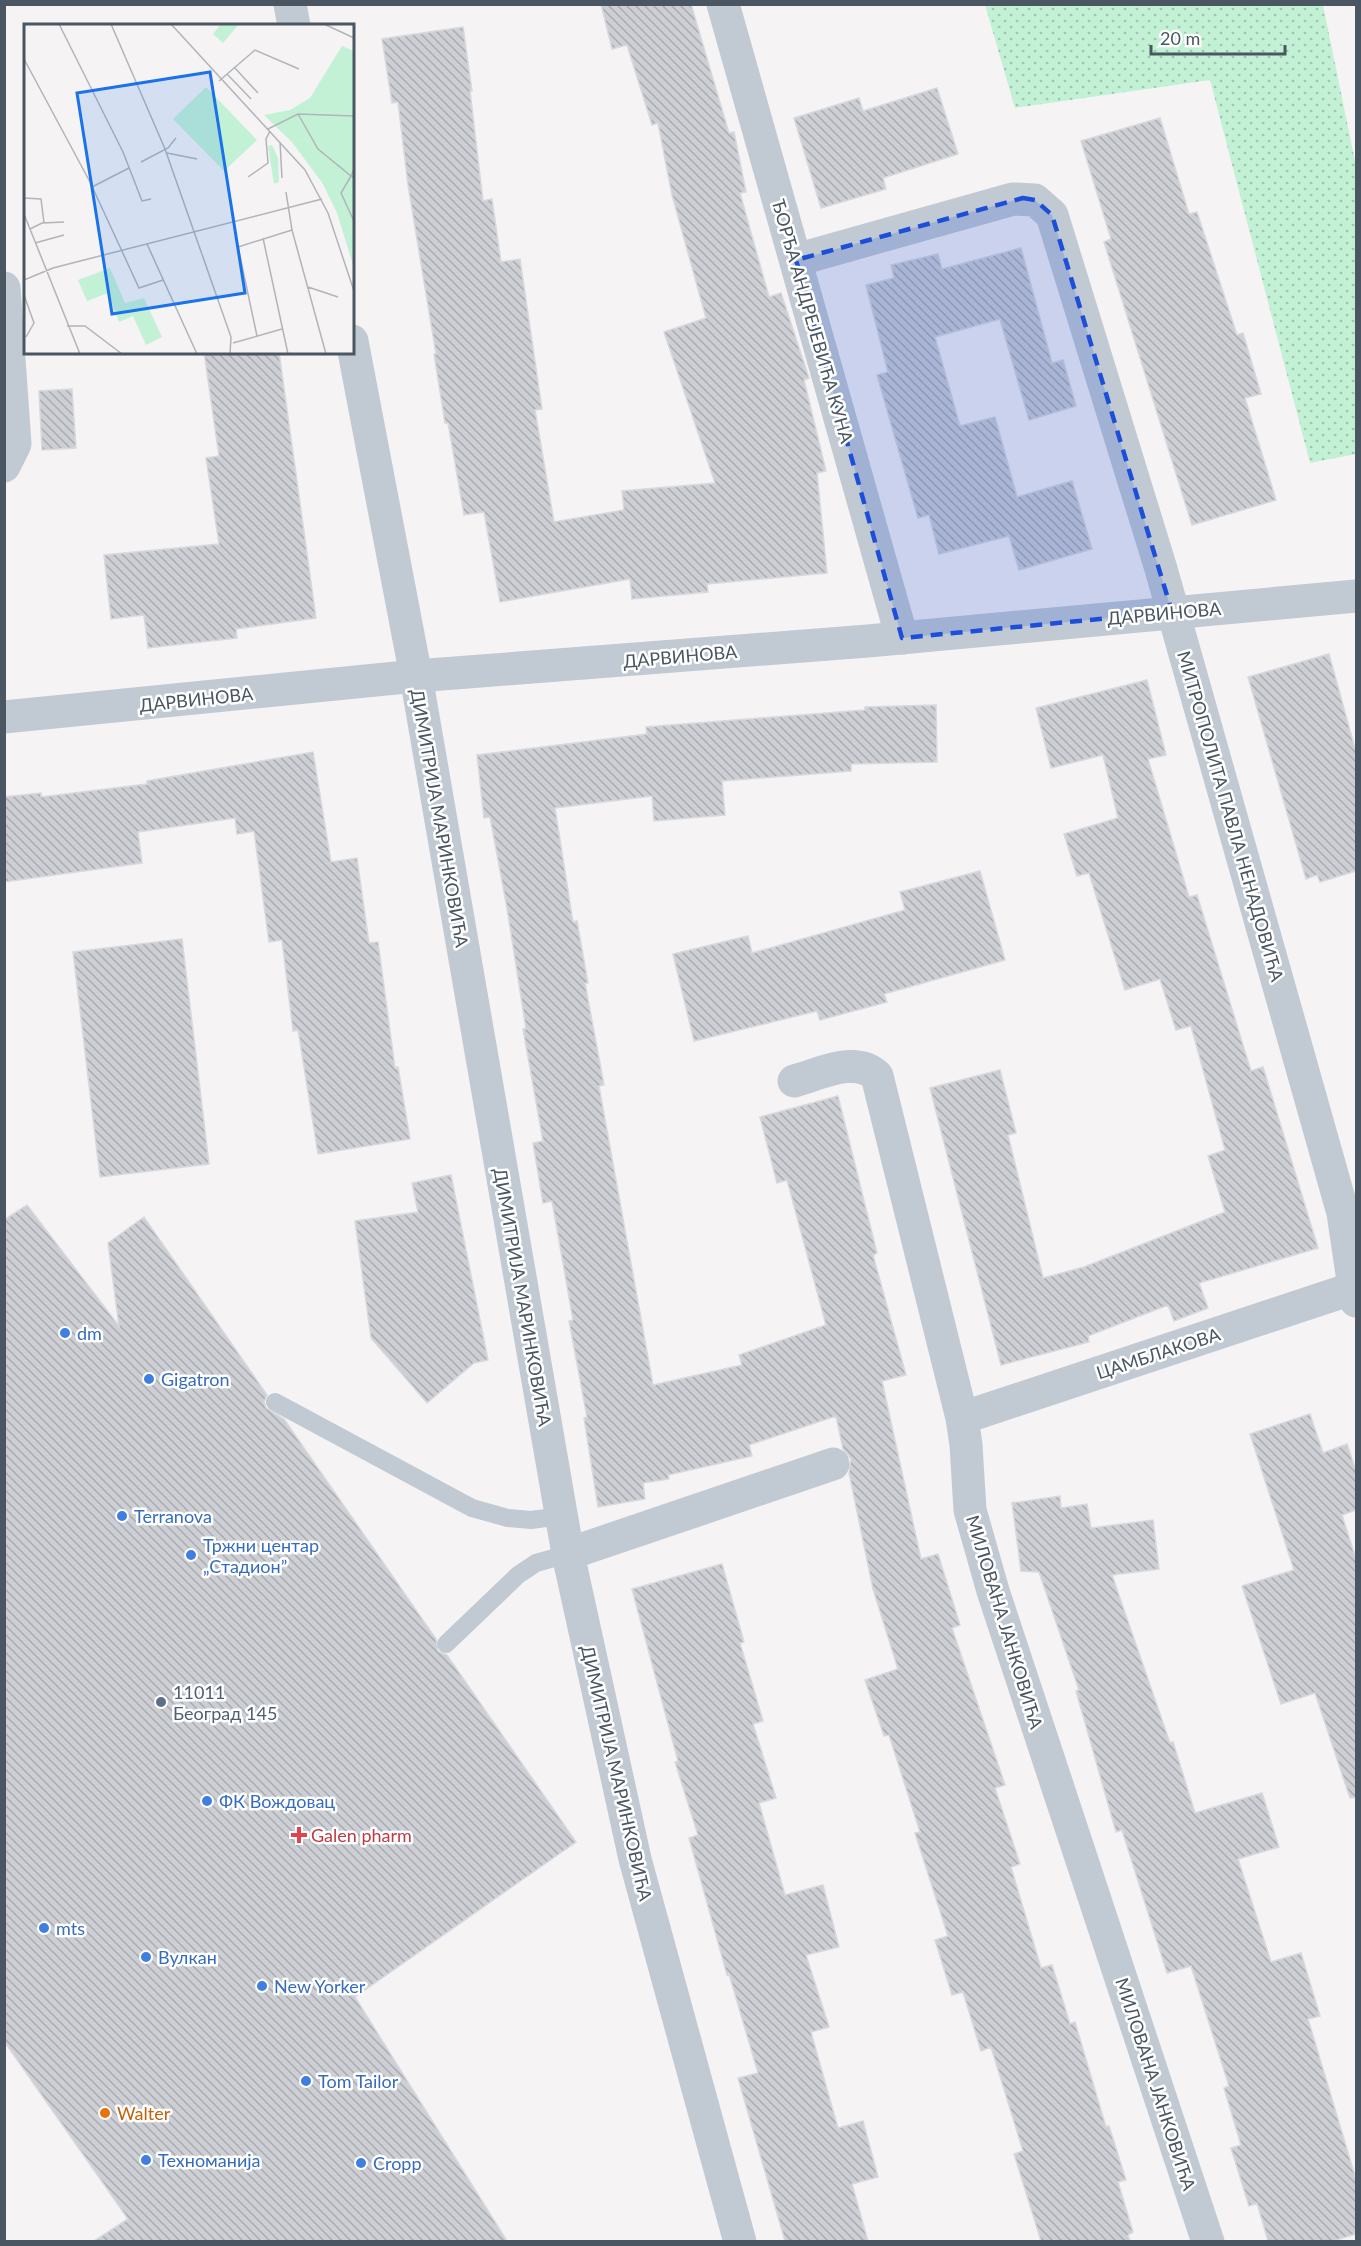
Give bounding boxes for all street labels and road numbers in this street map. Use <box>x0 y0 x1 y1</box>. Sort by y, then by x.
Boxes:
street label: ЂОРЂА АНДРЕЈЕВИЋА КУНА <box>768 197 859 446</box>
street label: ДАРВИНОВА <box>1106 597 1223 629</box>
street label: ДАРВИНОВА <box>622 640 739 672</box>
street label: МИТРОПОЛИТА ПАВЛА НЕНАДОВИЋА <box>1173 648 1289 985</box>
street label: ДАРВИНОВА <box>138 682 255 716</box>
street label: ДИМИТРИЈА МАРИНКОВИЋА <box>406 687 474 950</box>
street label: ДИМИТРИЈА МАРИНКОВИЋА <box>489 1166 557 1429</box>
street label: ЦАМБЛАКОВА <box>1093 1322 1223 1383</box>
street label: МИЛОВАНА ЈАНКОВИЋА <box>962 1513 1048 1732</box>
street label: ДИМИТРИЈА МАРИНКОВИЋА <box>577 1643 657 1904</box>
street label: МИЛОВАНА ЈАНКОВИЋА <box>1111 1975 1201 2194</box>

